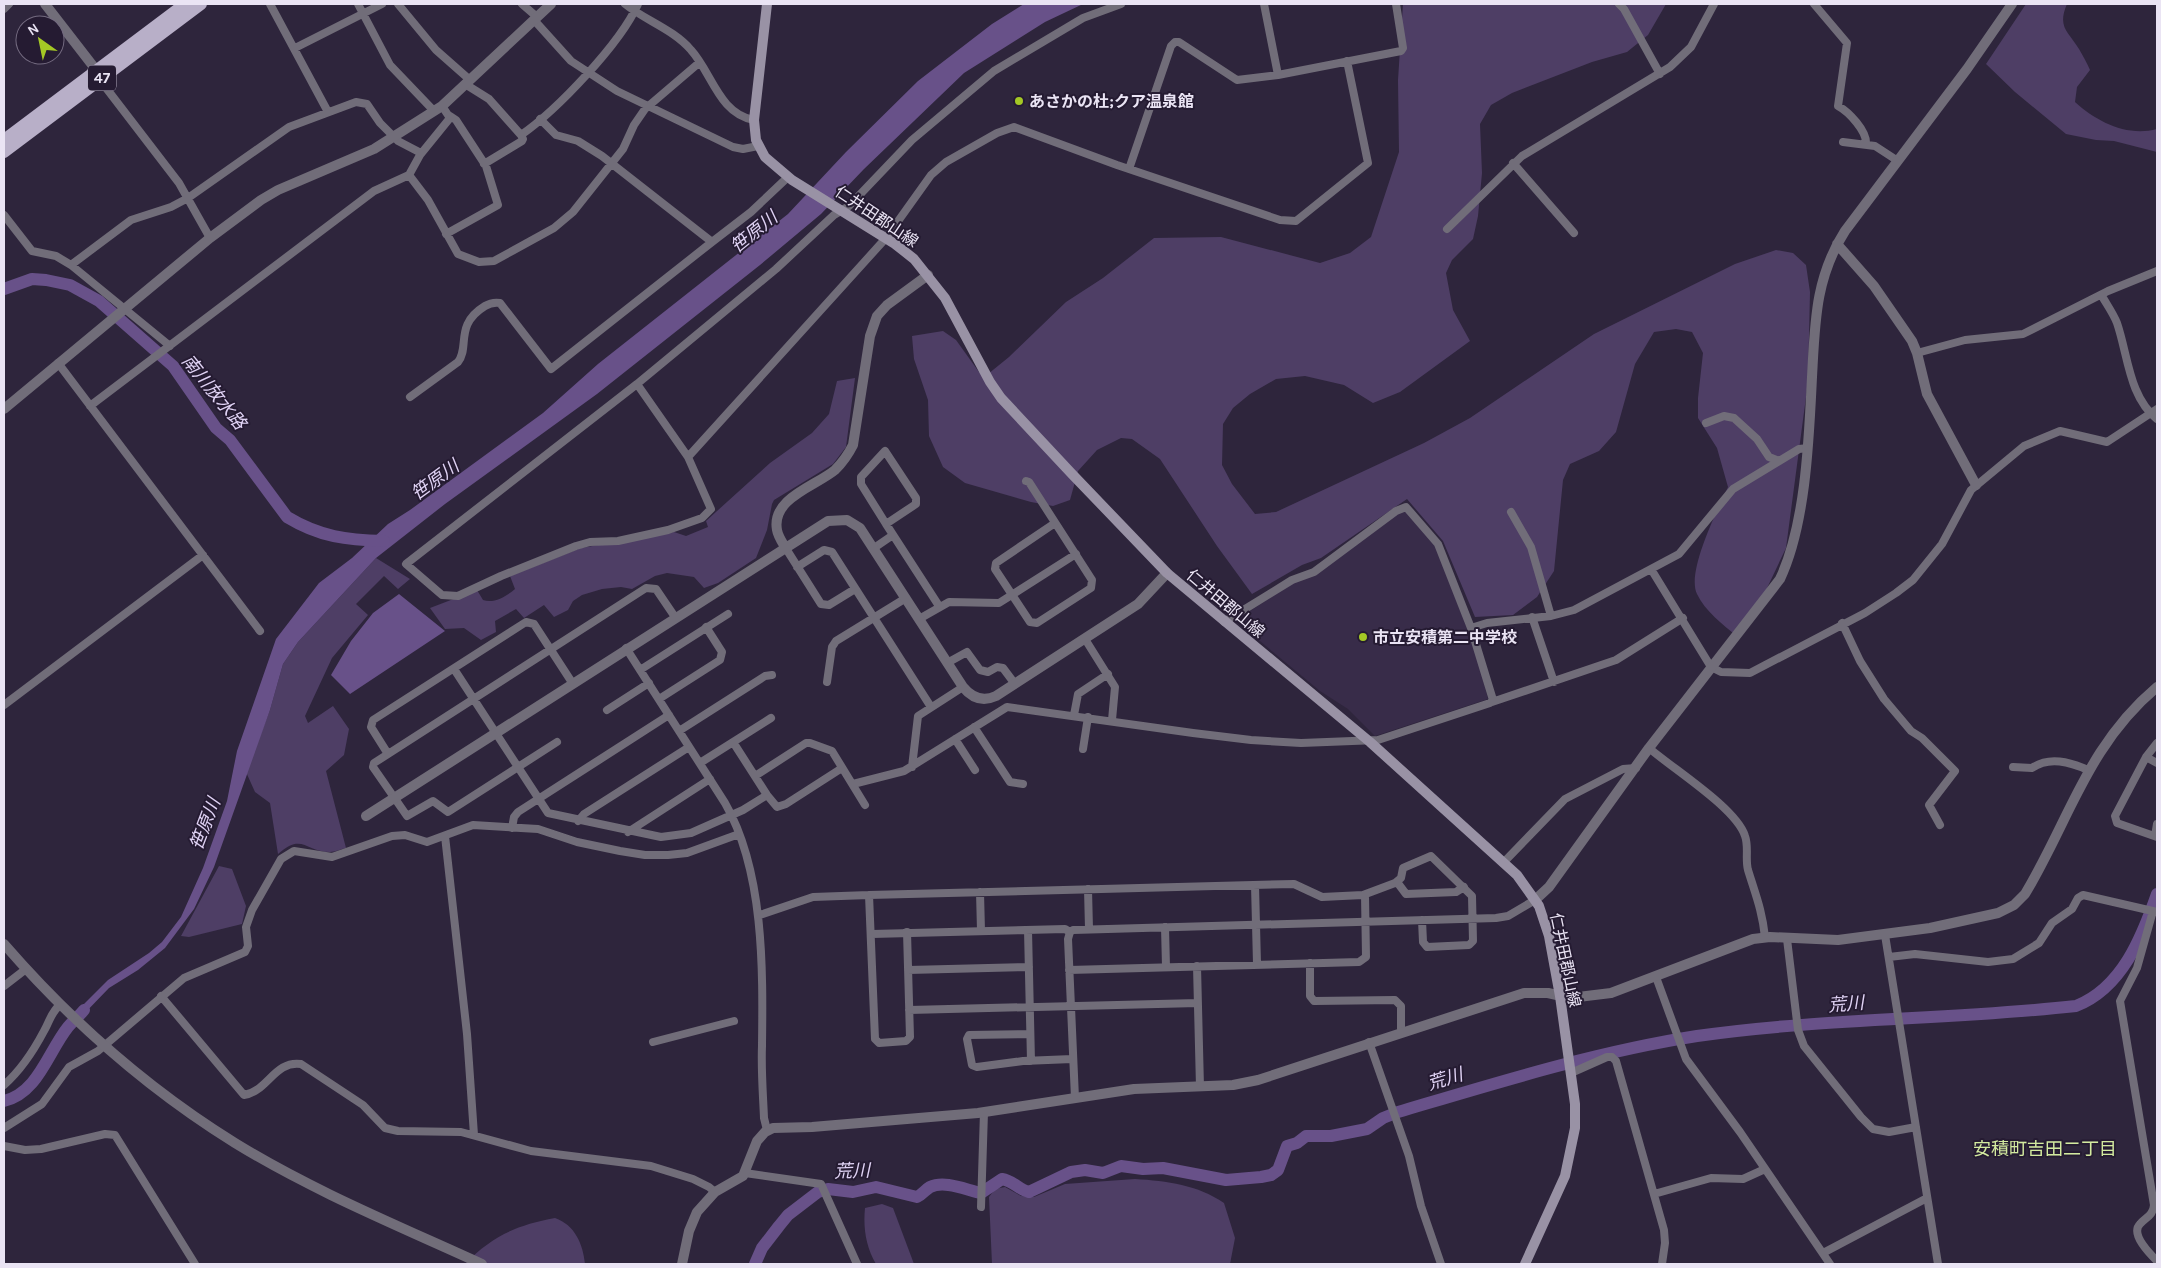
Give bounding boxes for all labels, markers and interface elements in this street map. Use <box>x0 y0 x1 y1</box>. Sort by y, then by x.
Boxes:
north arrow <box>15 15 65 65</box>
text: N <box>24 20 42 39</box>
road number: 47 <box>88 66 116 90</box>
place label: あさかの杜;クア温泉館 <box>1029 92 1194 111</box>
marker: あさかの杜;クア温泉館 <box>1013 95 1025 107</box>
street label: 仁井田郡山線 <box>832 182 922 251</box>
water label: 笹原川 <box>726 205 783 258</box>
water label: 南川放水路 <box>177 350 252 435</box>
water label: 笹原川 <box>407 454 465 505</box>
street label: 仁井田郡山線 <box>1183 565 1269 642</box>
place label: 市立安積第二中学校 <box>1373 628 1517 647</box>
marker: 市立安積第二中学校 <box>1357 631 1369 643</box>
water label: 笹原川 <box>185 793 226 853</box>
street label: 仁井田郡山線 <box>1546 911 1585 1009</box>
water label: 荒川 <box>1827 991 1867 1017</box>
water label: 荒川 <box>1425 1063 1467 1095</box>
district label: 安積町吉田二丁目 <box>1973 1138 2117 1160</box>
water label: 荒川 <box>834 1159 872 1183</box>

